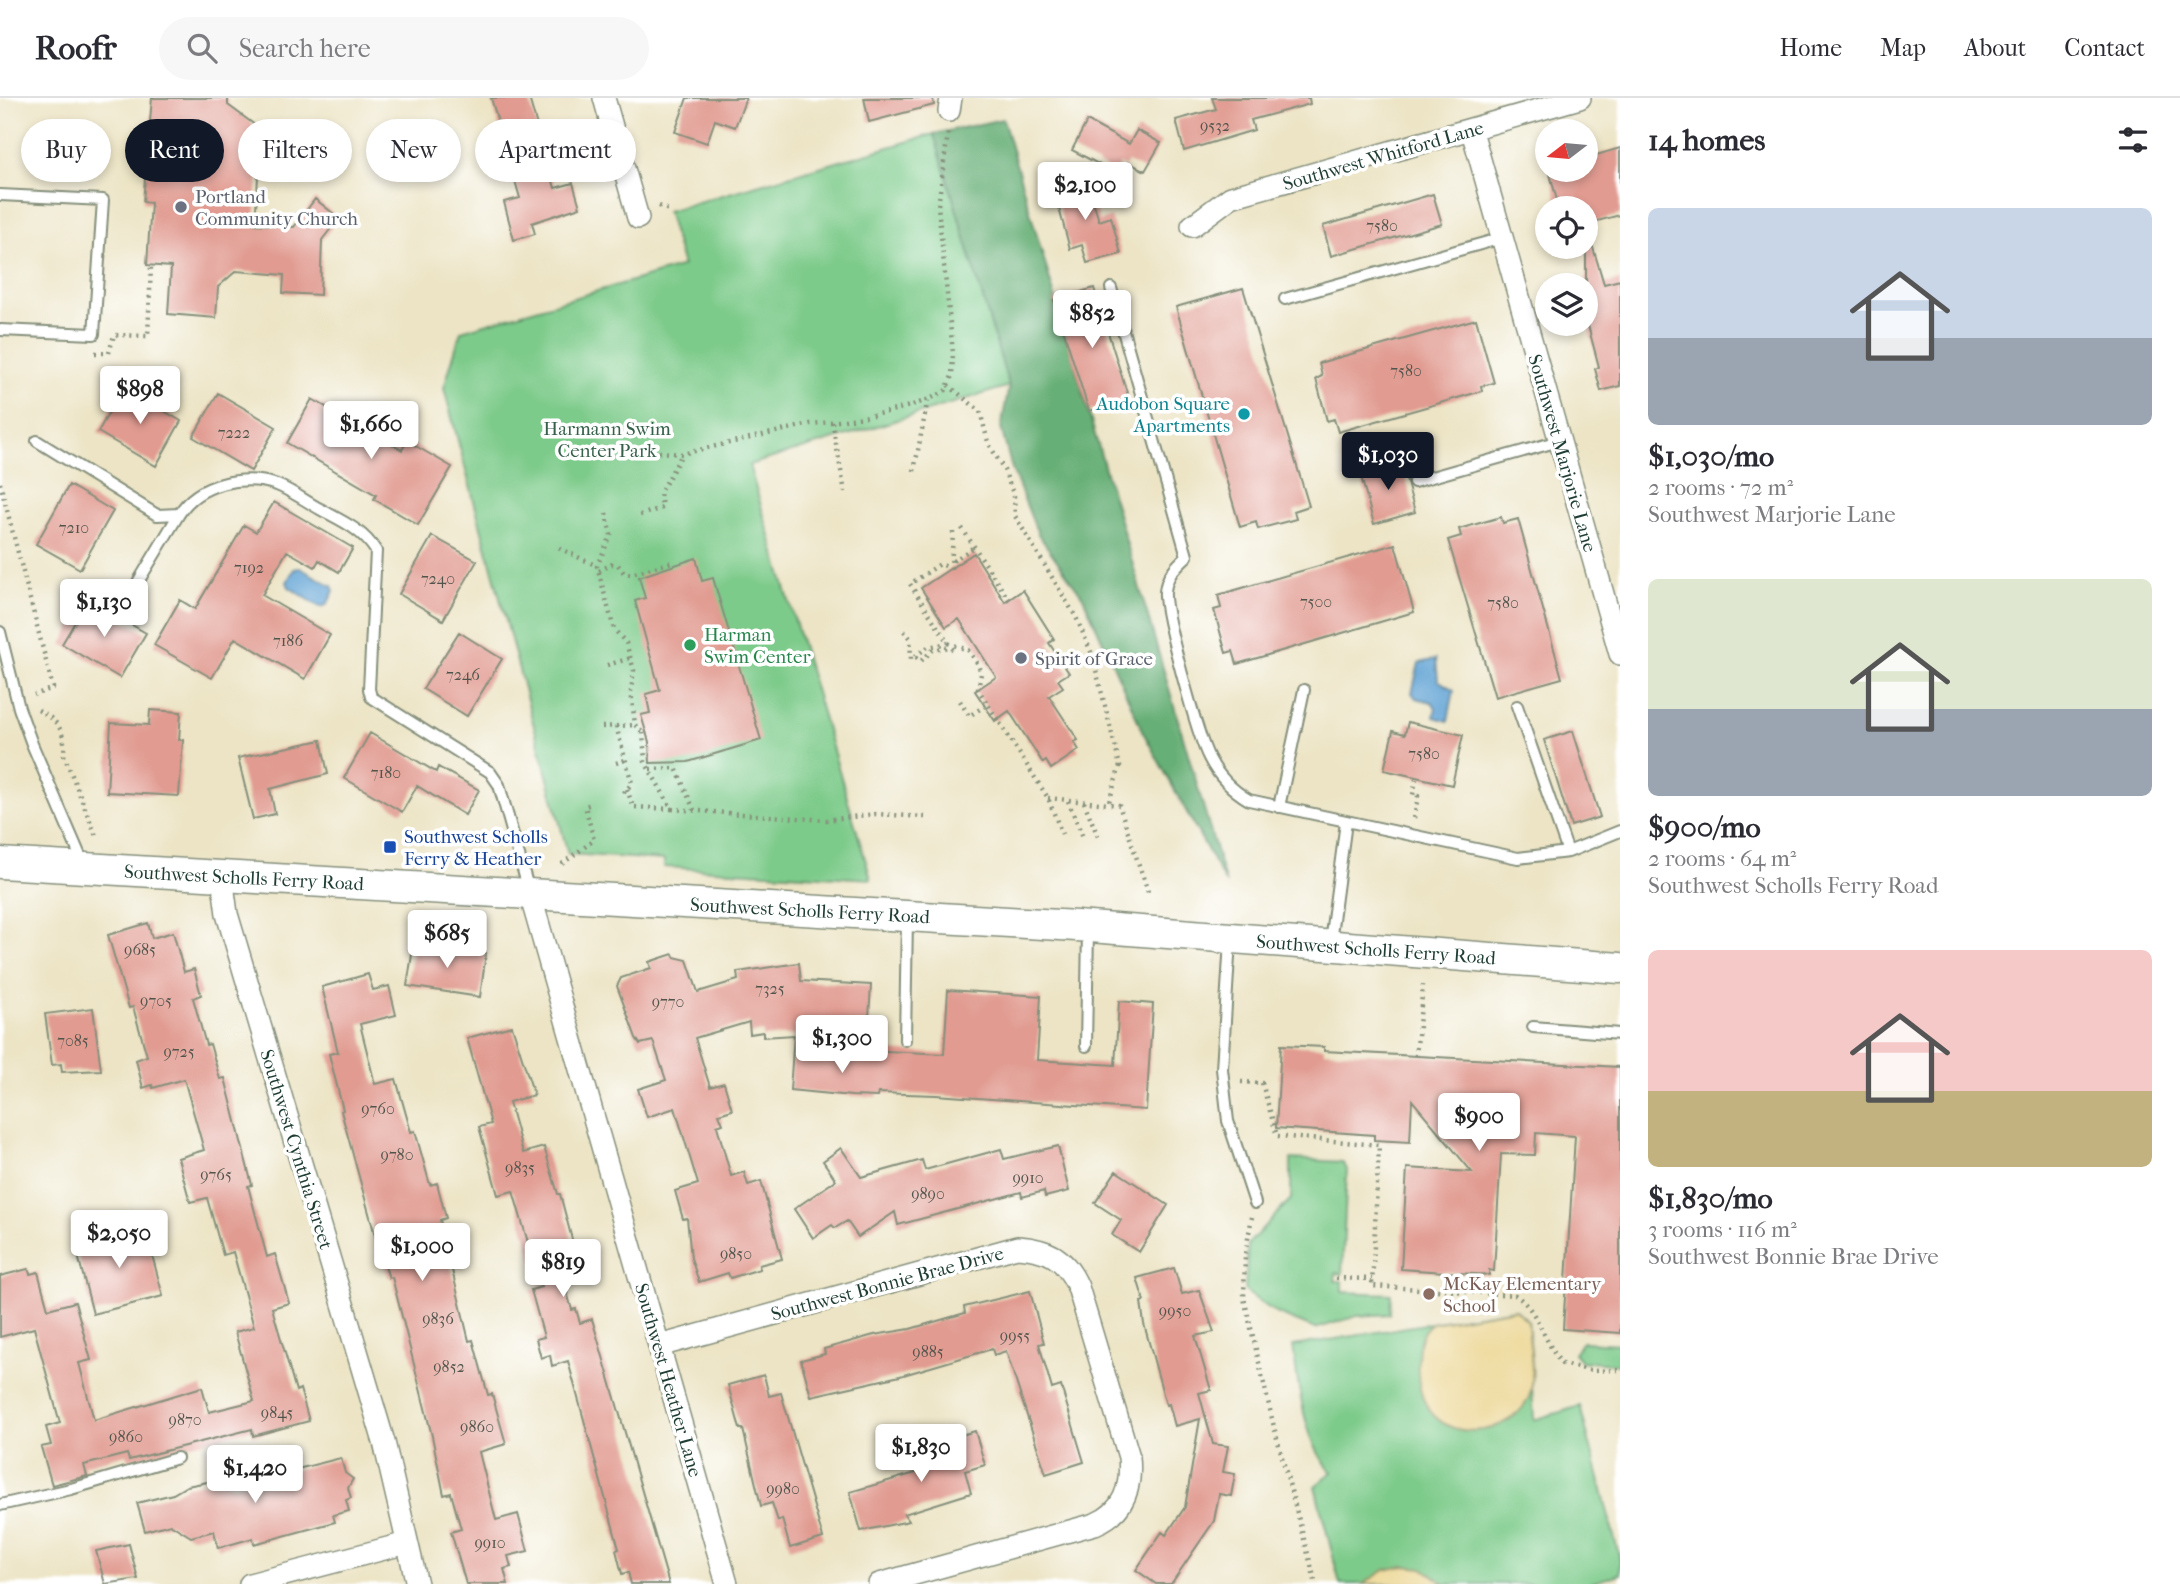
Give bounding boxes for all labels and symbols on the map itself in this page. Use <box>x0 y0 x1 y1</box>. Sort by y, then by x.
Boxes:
house number: 9532 <box>1200 116 1230 135</box>
street label: Southwest Whitford Lane <box>1280 117 1486 195</box>
north arrow <box>1535 119 1598 182</box>
pin: $2,100 <box>1028 162 1142 222</box>
place label: Portland Community Church <box>195 186 358 230</box>
marker: Portland Community Church <box>173 199 189 215</box>
house number: 7580 <box>1366 216 1398 235</box>
pin: $852 <box>1051 290 1133 350</box>
street label: Southwest Marjorie Lane <box>1523 352 1601 555</box>
house number: 7580 <box>1390 361 1422 380</box>
pin: $898 <box>99 366 181 426</box>
place label: Audobon Square Apartments <box>1095 393 1230 437</box>
pin: $1,660 <box>314 402 428 461</box>
marker: Audobon Square Apartments <box>1236 406 1252 422</box>
park label: Harmann Swim Center Park <box>543 418 671 462</box>
house number: 7222 <box>218 423 250 442</box>
pin: $1,030 <box>1331 432 1445 492</box>
house number: 7210 <box>59 518 89 537</box>
house number: 7192 <box>234 558 264 577</box>
house number: 7240 <box>421 569 455 588</box>
pin: $1,130 <box>47 580 161 639</box>
house number: 7500 <box>1300 592 1332 611</box>
house number: 7580 <box>1487 593 1519 612</box>
place label: Harman Swim Center <box>704 624 811 668</box>
house number: 7186 <box>273 631 303 650</box>
marker: Harman Swim Center <box>682 637 698 653</box>
place label: Spirit of Grace <box>1035 648 1153 670</box>
marker: Spirit of Grace <box>1013 650 1029 666</box>
house number: 7246 <box>446 665 480 684</box>
house number: 7580 <box>1408 744 1440 763</box>
house number: 7180 <box>371 763 401 782</box>
place label: Southwest Scholls Ferry & Heather <box>404 826 548 870</box>
marker: Southwest Scholls Ferry & Heather <box>382 839 398 855</box>
street label: Southwest Scholls Ferry Road <box>124 861 365 895</box>
street label: Southwest Scholls Ferry Road <box>690 894 931 928</box>
pin: $685 <box>406 910 488 970</box>
street label: Southwest Scholls Ferry Road <box>1255 931 1497 969</box>
house number: 9685 <box>124 940 156 959</box>
house number: 7325 <box>755 979 785 998</box>
house number: 9705 <box>140 991 172 1010</box>
house number: 9770 <box>652 992 684 1011</box>
pin: $1,300 <box>785 1016 899 1075</box>
house number: 7085 <box>57 1031 89 1050</box>
house number: 9725 <box>163 1042 195 1061</box>
street label: Southwest Cynthia Street <box>255 1047 337 1252</box>
pin: $900 <box>1438 1094 1520 1153</box>
house number: 9760 <box>361 1099 395 1118</box>
house number: 9780 <box>381 1145 413 1164</box>
house number: 9835 <box>505 1158 535 1177</box>
house number: 9765 <box>200 1165 232 1184</box>
house number: 9910 <box>1012 1168 1044 1187</box>
house number: 9890 <box>911 1184 945 1203</box>
pin: $2,050 <box>62 1210 176 1270</box>
pin: $1,000 <box>365 1224 479 1283</box>
pin: $819 <box>522 1240 604 1299</box>
street label: Southwest Bonnie Brae Drive <box>768 1242 1006 1326</box>
house number: 9850 <box>720 1244 752 1263</box>
place label: McKay Elementary School <box>1443 1273 1602 1317</box>
street label: Southwest Heather Lane <box>630 1281 706 1480</box>
marker: McKay Elementary School <box>1421 1286 1437 1302</box>
house number: 9950 <box>1159 1301 1191 1320</box>
house number: 9836 <box>422 1309 454 1328</box>
house number: 9955 <box>1000 1326 1030 1345</box>
house number: 9885 <box>912 1342 944 1361</box>
house number: 9852 <box>433 1357 465 1376</box>
house number: 9845 <box>261 1403 293 1422</box>
house number: 9870 <box>169 1410 201 1429</box>
house number: 9860 <box>460 1417 494 1436</box>
pin: $1,830 <box>864 1424 978 1484</box>
house number: 9860 <box>109 1427 143 1446</box>
pin: $1,420 <box>198 1446 312 1505</box>
house number: 9980 <box>766 1479 800 1498</box>
house number: 9910 <box>474 1533 506 1552</box>

